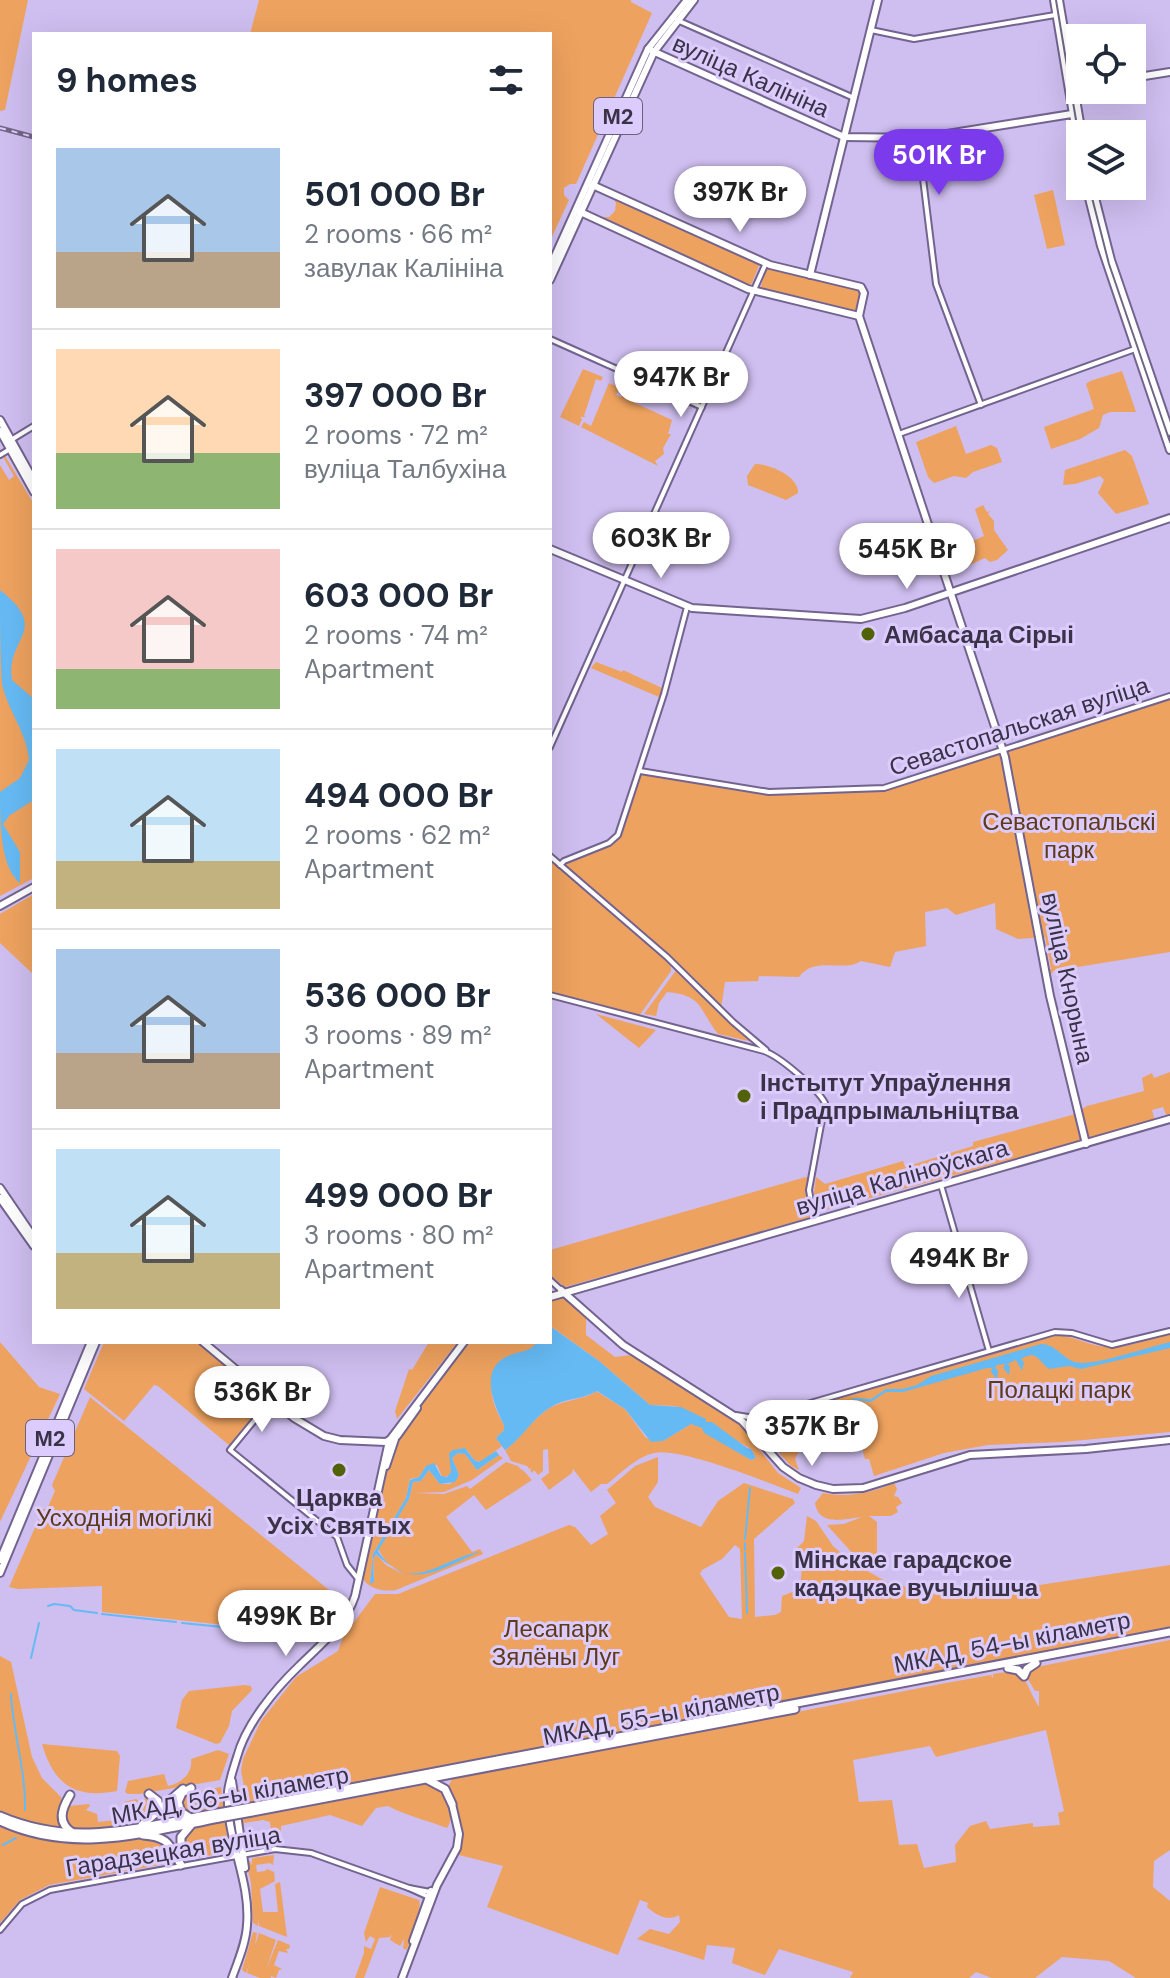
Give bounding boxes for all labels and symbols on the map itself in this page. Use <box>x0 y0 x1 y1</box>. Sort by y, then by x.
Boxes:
street label: вуліца Калініна <box>668 28 835 125</box>
road number: М2 <box>594 98 642 134</box>
pin: 501K Br <box>865 129 1013 197</box>
pin: 397K Br <box>666 166 814 234</box>
pin: 947K Br <box>607 351 755 419</box>
pin: 603K Br <box>587 512 735 580</box>
pin: 545K Br <box>833 523 981 591</box>
place label: Амбасада Сірыі <box>884 619 1074 650</box>
marker: Амбасада Сірыі <box>859 625 877 643</box>
street label: Севастопальская вуліца <box>885 669 1153 783</box>
park label: Севастопальскі парк <box>982 806 1156 865</box>
street label: вуліца Кнорына <box>1035 890 1101 1067</box>
place label: Інстытут Упраўлення і Прадпрымальніцтва <box>760 1067 1019 1126</box>
marker: Інстытут Упраўлення і Прадпрымальніцтва <box>735 1087 753 1105</box>
street label: вуліца Каліноўскага <box>792 1132 1013 1222</box>
pin: 494K Br <box>885 1232 1033 1300</box>
pin: 536K Br <box>188 1366 336 1434</box>
park label: Полацкі парк <box>987 1374 1131 1405</box>
pin: 357K Br <box>738 1400 886 1468</box>
road number: М2 <box>26 1420 74 1456</box>
marker: Царква Усіх Святых <box>330 1461 348 1479</box>
place label: Царква Усіх Святых <box>267 1482 412 1541</box>
park label: Усходнія могілкі <box>36 1502 212 1533</box>
place label: Мінскае гарадское кадэцкае вучылішча <box>794 1544 1039 1603</box>
marker: Мінскае гарадское кадэцкае вучылішча <box>769 1564 787 1582</box>
pin: 499K Br <box>212 1590 360 1658</box>
street label: МКАД, 54-ы кіламетр <box>891 1604 1133 1680</box>
park label: Лесапарк Зялёны Луг <box>492 1613 620 1672</box>
street label: МКАД, 55-ы кіламетр <box>540 1676 782 1752</box>
street label: МКАД, 56-ы кіламетр <box>109 1759 351 1831</box>
street label: Гарадзецкая вуліца <box>63 1819 283 1883</box>

